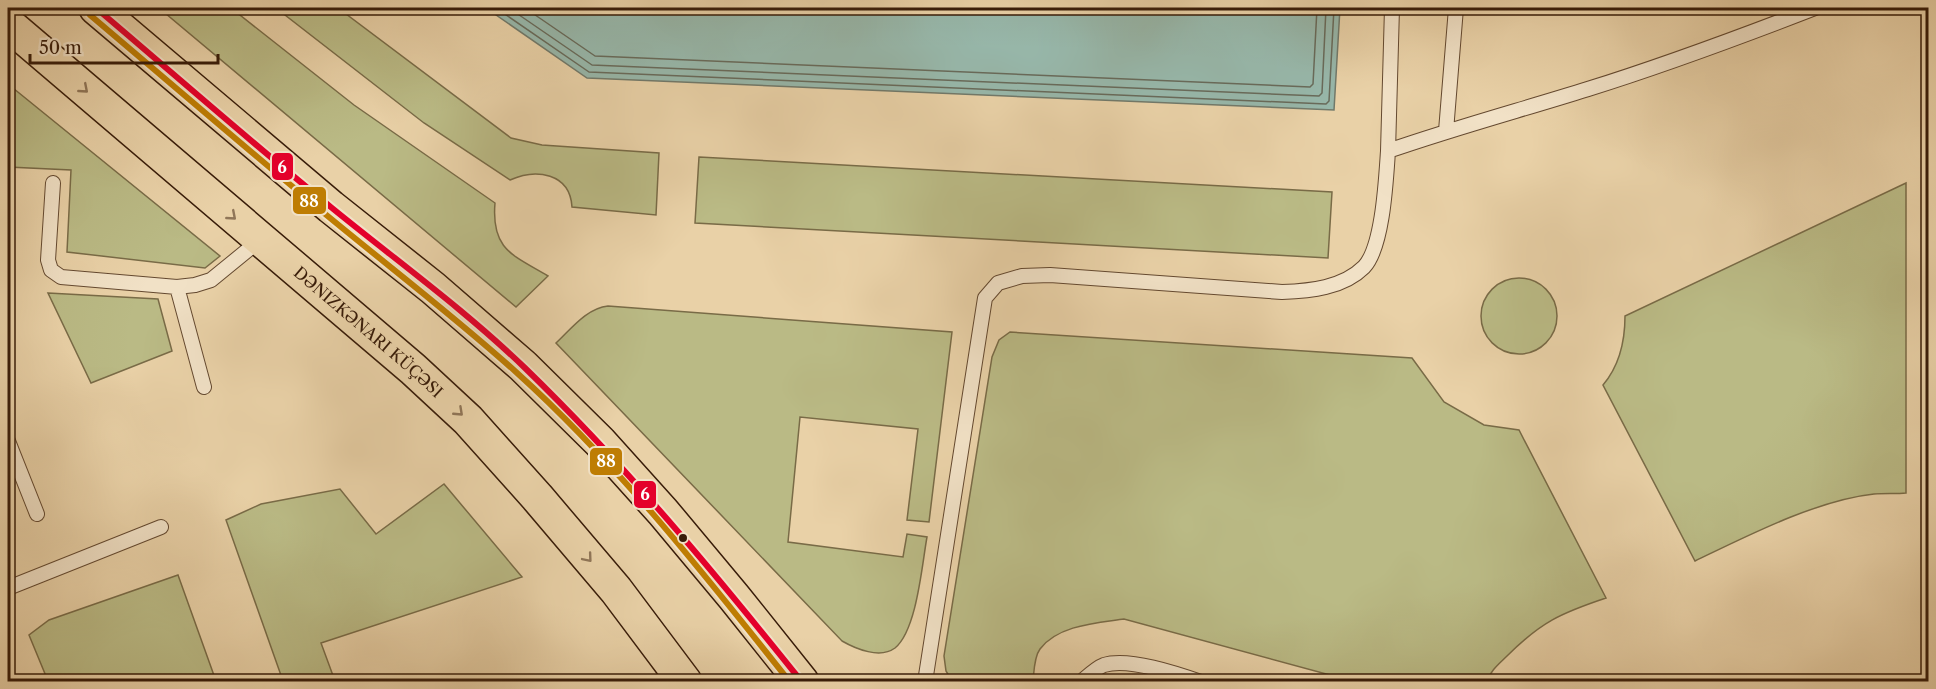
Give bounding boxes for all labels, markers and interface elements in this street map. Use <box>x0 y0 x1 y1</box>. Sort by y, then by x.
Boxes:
scale bar <box>30 27 218 65</box>
text: 50 m <box>39 37 82 59</box>
one-way arrow <box>77 82 88 93</box>
line badge: 6 <box>271 152 294 181</box>
text: 6 <box>277 157 287 177</box>
line badge: 88 <box>292 186 327 215</box>
text: 88 <box>299 191 319 211</box>
one-way arrow <box>225 209 236 220</box>
street label: DƏNIZKƏNARI KÜÇƏSI <box>290 262 447 402</box>
one-way arrow <box>453 405 463 416</box>
line badge: 88 <box>589 447 623 476</box>
text: 88 <box>596 451 616 471</box>
line badge: 6 <box>633 480 657 509</box>
text: 6 <box>640 484 650 504</box>
unlabelled marker <box>677 532 689 544</box>
one-way arrow <box>581 551 592 562</box>

